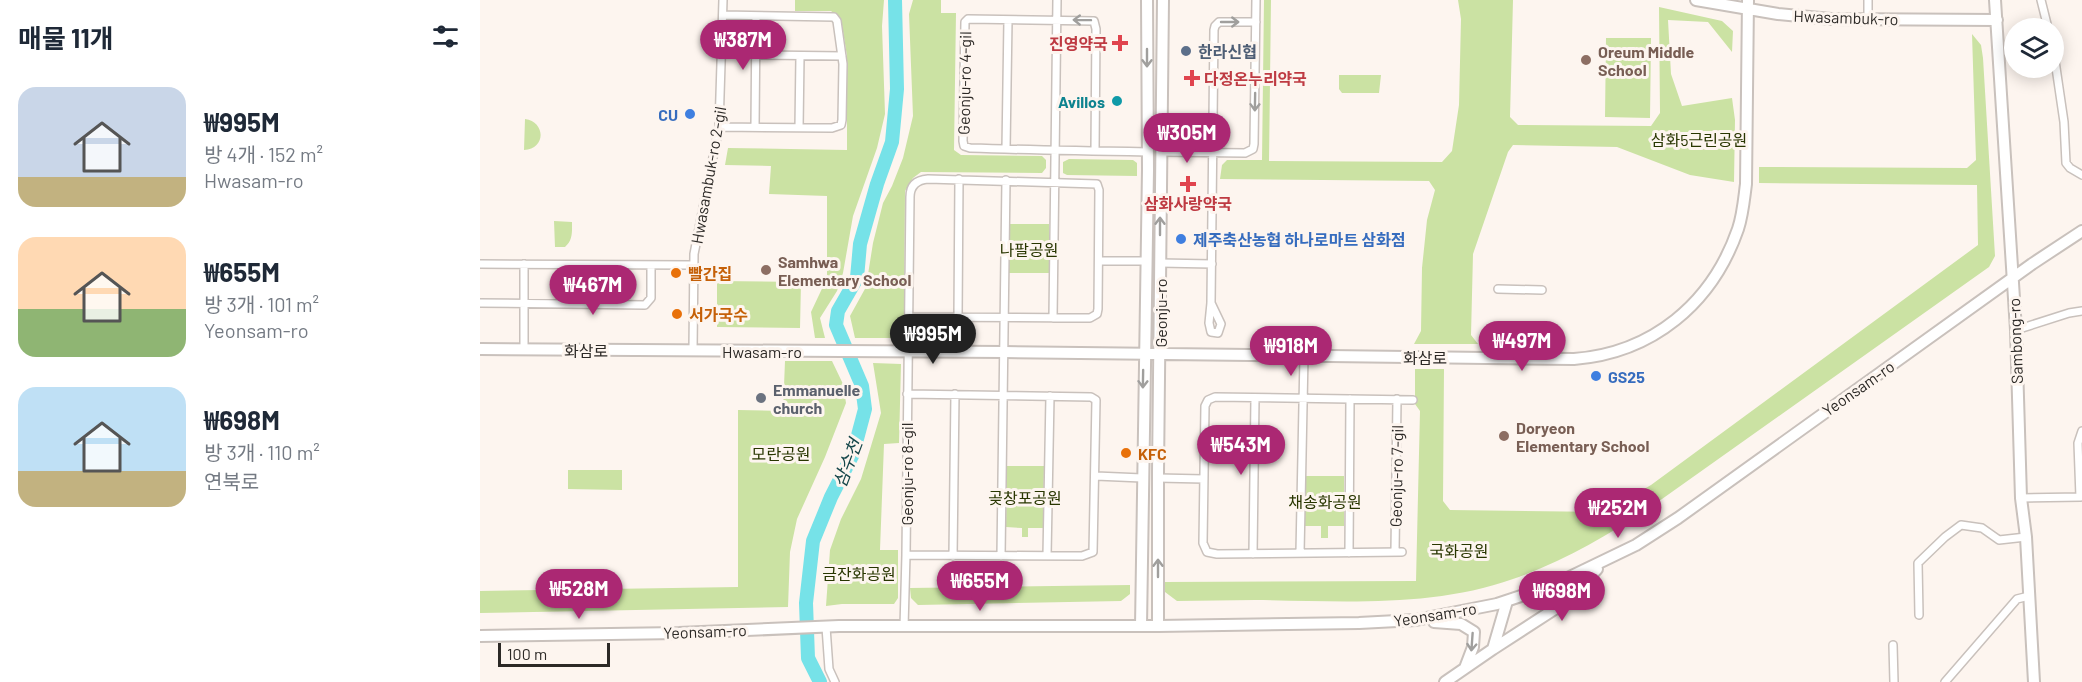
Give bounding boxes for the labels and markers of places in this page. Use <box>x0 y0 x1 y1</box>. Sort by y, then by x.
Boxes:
pin: ₩387M <box>701 20 785 71</box>
place label: 진영약국 <box>1049 34 1108 53</box>
marker: 진영약국 <box>1113 36 1127 50</box>
place label: 한라신협 <box>1198 42 1257 61</box>
place label: Oreum Middle School <box>1598 42 1694 79</box>
marker: 한라신협 <box>1179 44 1193 58</box>
marker: Oreum Middle School <box>1579 53 1593 67</box>
place label: 다정온누리약국 <box>1204 69 1307 88</box>
marker: 다정온누리약국 <box>1185 71 1199 85</box>
place label: Avillos <box>1058 92 1105 111</box>
marker: Avillos <box>1110 94 1124 108</box>
place label: CU <box>658 105 678 124</box>
marker: CU <box>683 107 697 121</box>
pin: ₩305M <box>1145 113 1229 164</box>
marker: 삼화사랑약국 <box>1181 177 1195 191</box>
place label: 삼화사랑약국 <box>1144 194 1232 213</box>
place label: 제주축산농협 하나로마트 삼화점 <box>1193 230 1405 249</box>
marker: 제주축산농협 하나로마트 삼화점 <box>1174 232 1188 246</box>
place label: Samhwa Elementary School <box>778 252 912 289</box>
marker: Samhwa Elementary School <box>759 263 773 277</box>
place label: 빨간집 <box>688 264 732 283</box>
pin: ₩467M <box>551 265 635 316</box>
marker: 빨간집 <box>669 266 683 280</box>
place label: 서가국수 <box>689 305 748 324</box>
marker: 서가국수 <box>670 307 684 321</box>
pin: ₩995M <box>891 314 975 365</box>
pin: ₩497M <box>1480 321 1564 372</box>
pin: ₩918M <box>1249 326 1333 377</box>
place label: GS25 <box>1608 367 1645 386</box>
marker: GS25 <box>1589 369 1603 383</box>
place label: Emmanuelle church <box>773 380 861 417</box>
marker: Emmanuelle church <box>754 391 768 405</box>
place label: Doryeon Elementary School <box>1516 418 1650 455</box>
pin: ₩543M <box>1199 425 1283 476</box>
marker: Doryeon Elementary School <box>1497 429 1511 443</box>
place label: KFC <box>1138 444 1167 463</box>
marker: KFC <box>1119 446 1133 460</box>
pin: ₩252M <box>1576 488 1660 539</box>
pin: ₩655M <box>938 561 1022 612</box>
pin: ₩528M <box>537 569 621 620</box>
pin: ₩698M <box>1520 571 1604 622</box>

